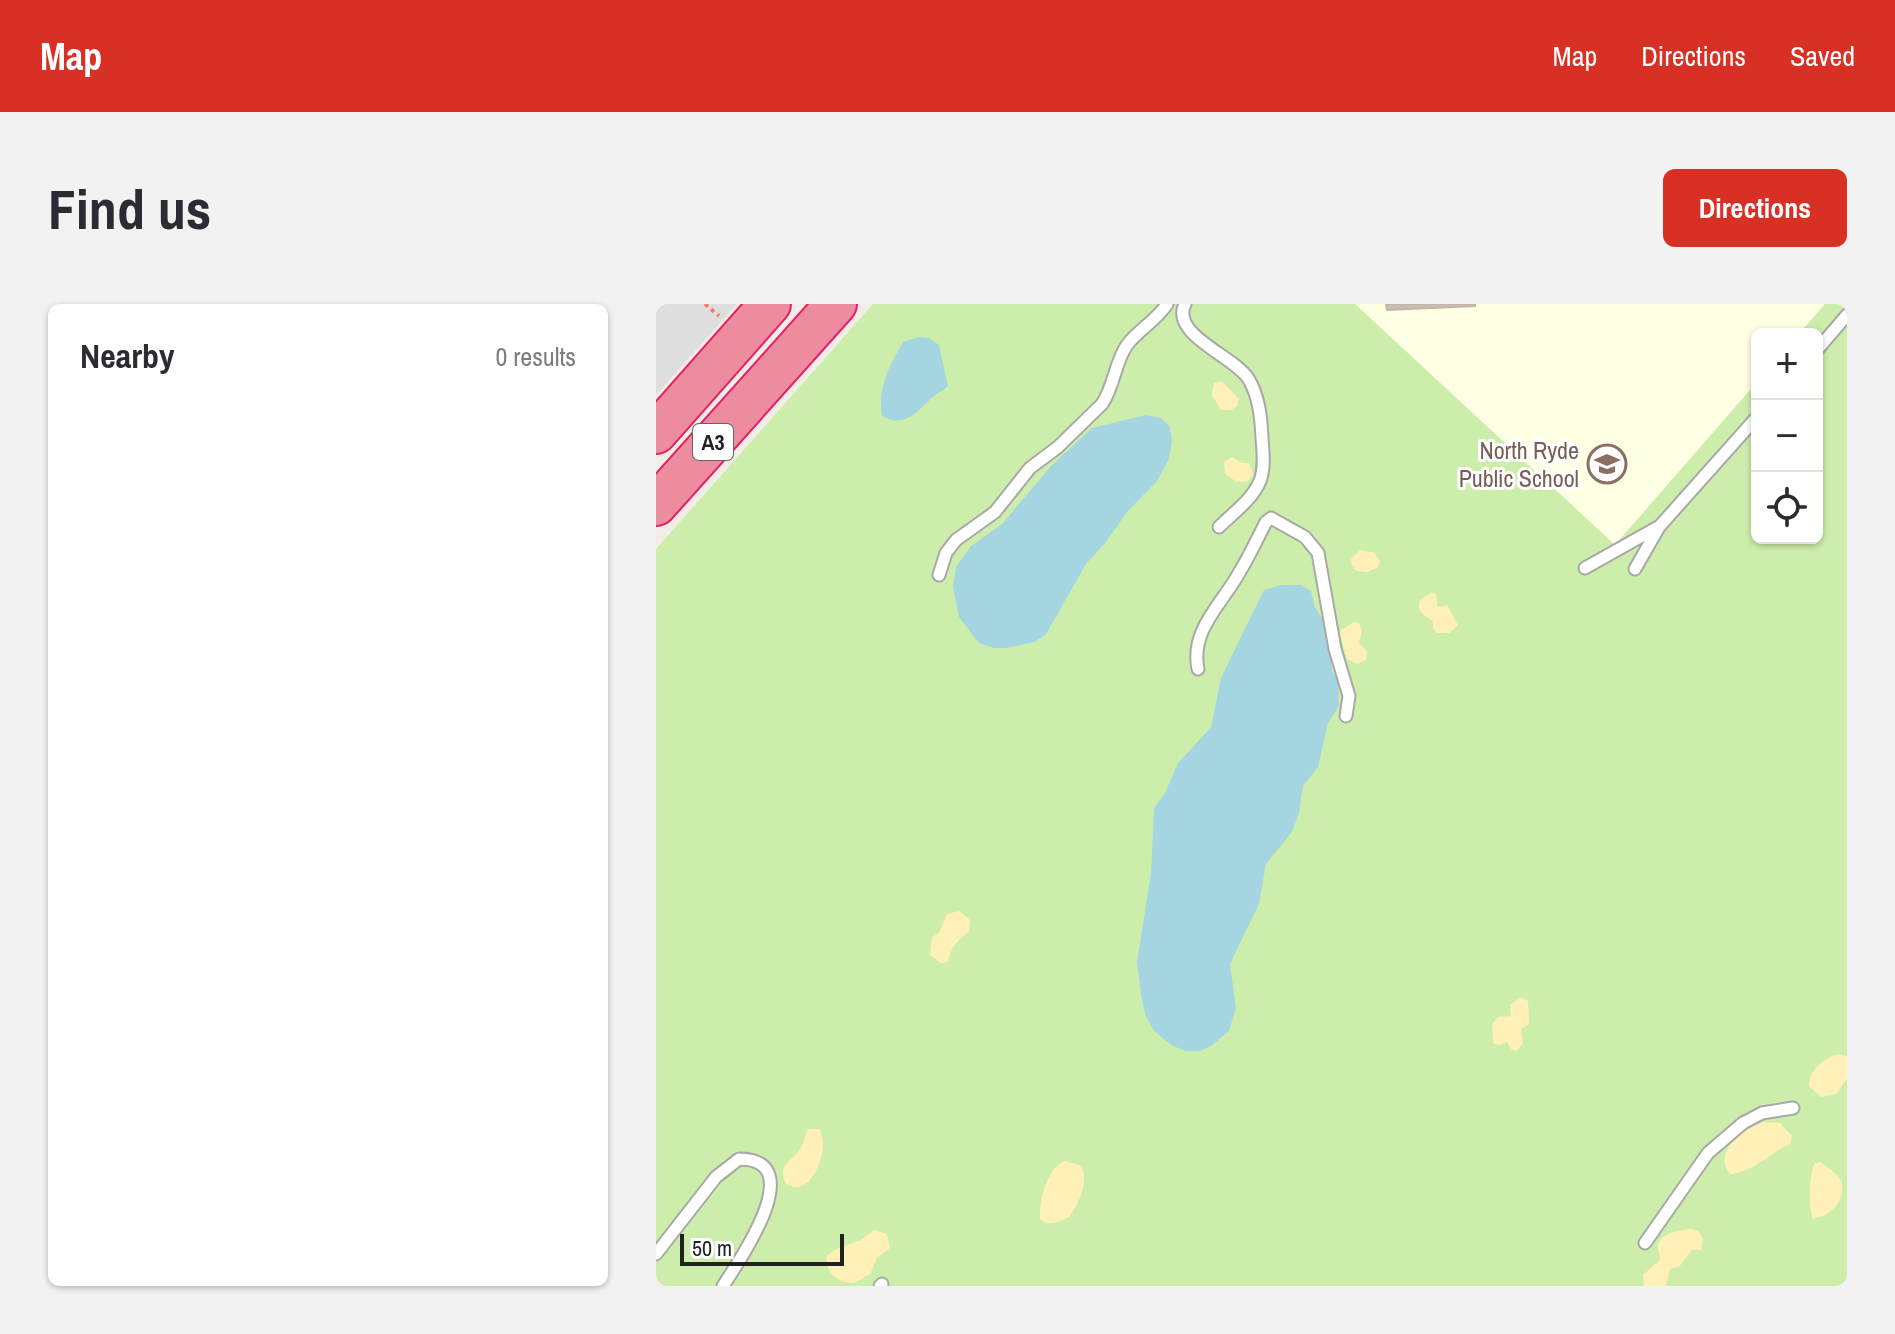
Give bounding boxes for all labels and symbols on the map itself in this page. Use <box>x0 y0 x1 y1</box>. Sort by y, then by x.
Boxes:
road number: A3 <box>693 424 733 460</box>
place label: North Ryde Public School <box>1459 434 1579 494</box>
school or university icon: North Ryde Public School <box>1586 443 1628 485</box>
scale bar <box>680 1230 844 1266</box>

